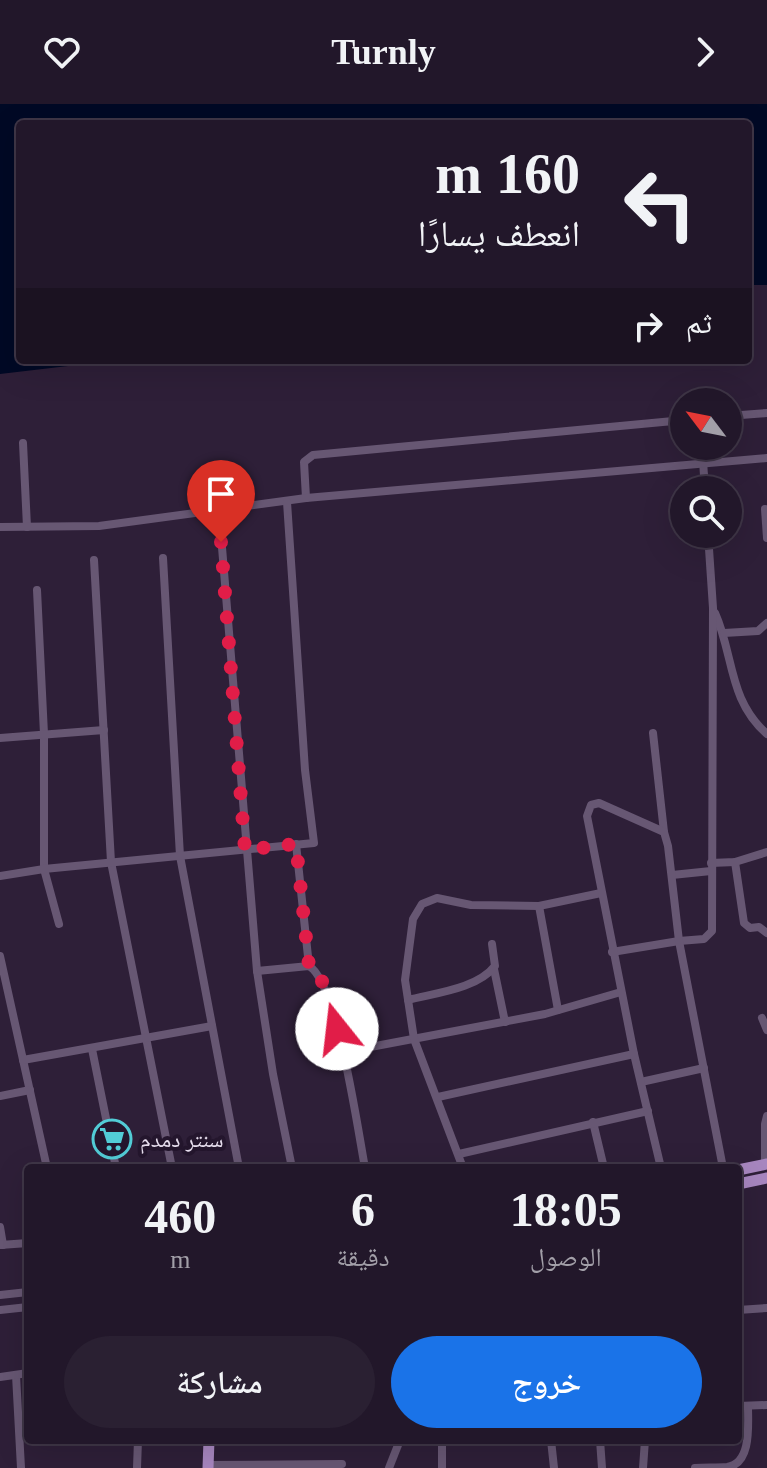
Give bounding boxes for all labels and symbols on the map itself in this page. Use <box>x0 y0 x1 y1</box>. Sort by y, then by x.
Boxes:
north arrow <box>670 388 742 460</box>
pin <box>187 460 255 542</box>
position arrow <box>295 987 379 1071</box>
supermarket icon: سنتر دمدم <box>91 1118 133 1160</box>
place label: سنتر دمدم <box>140 1127 224 1154</box>

